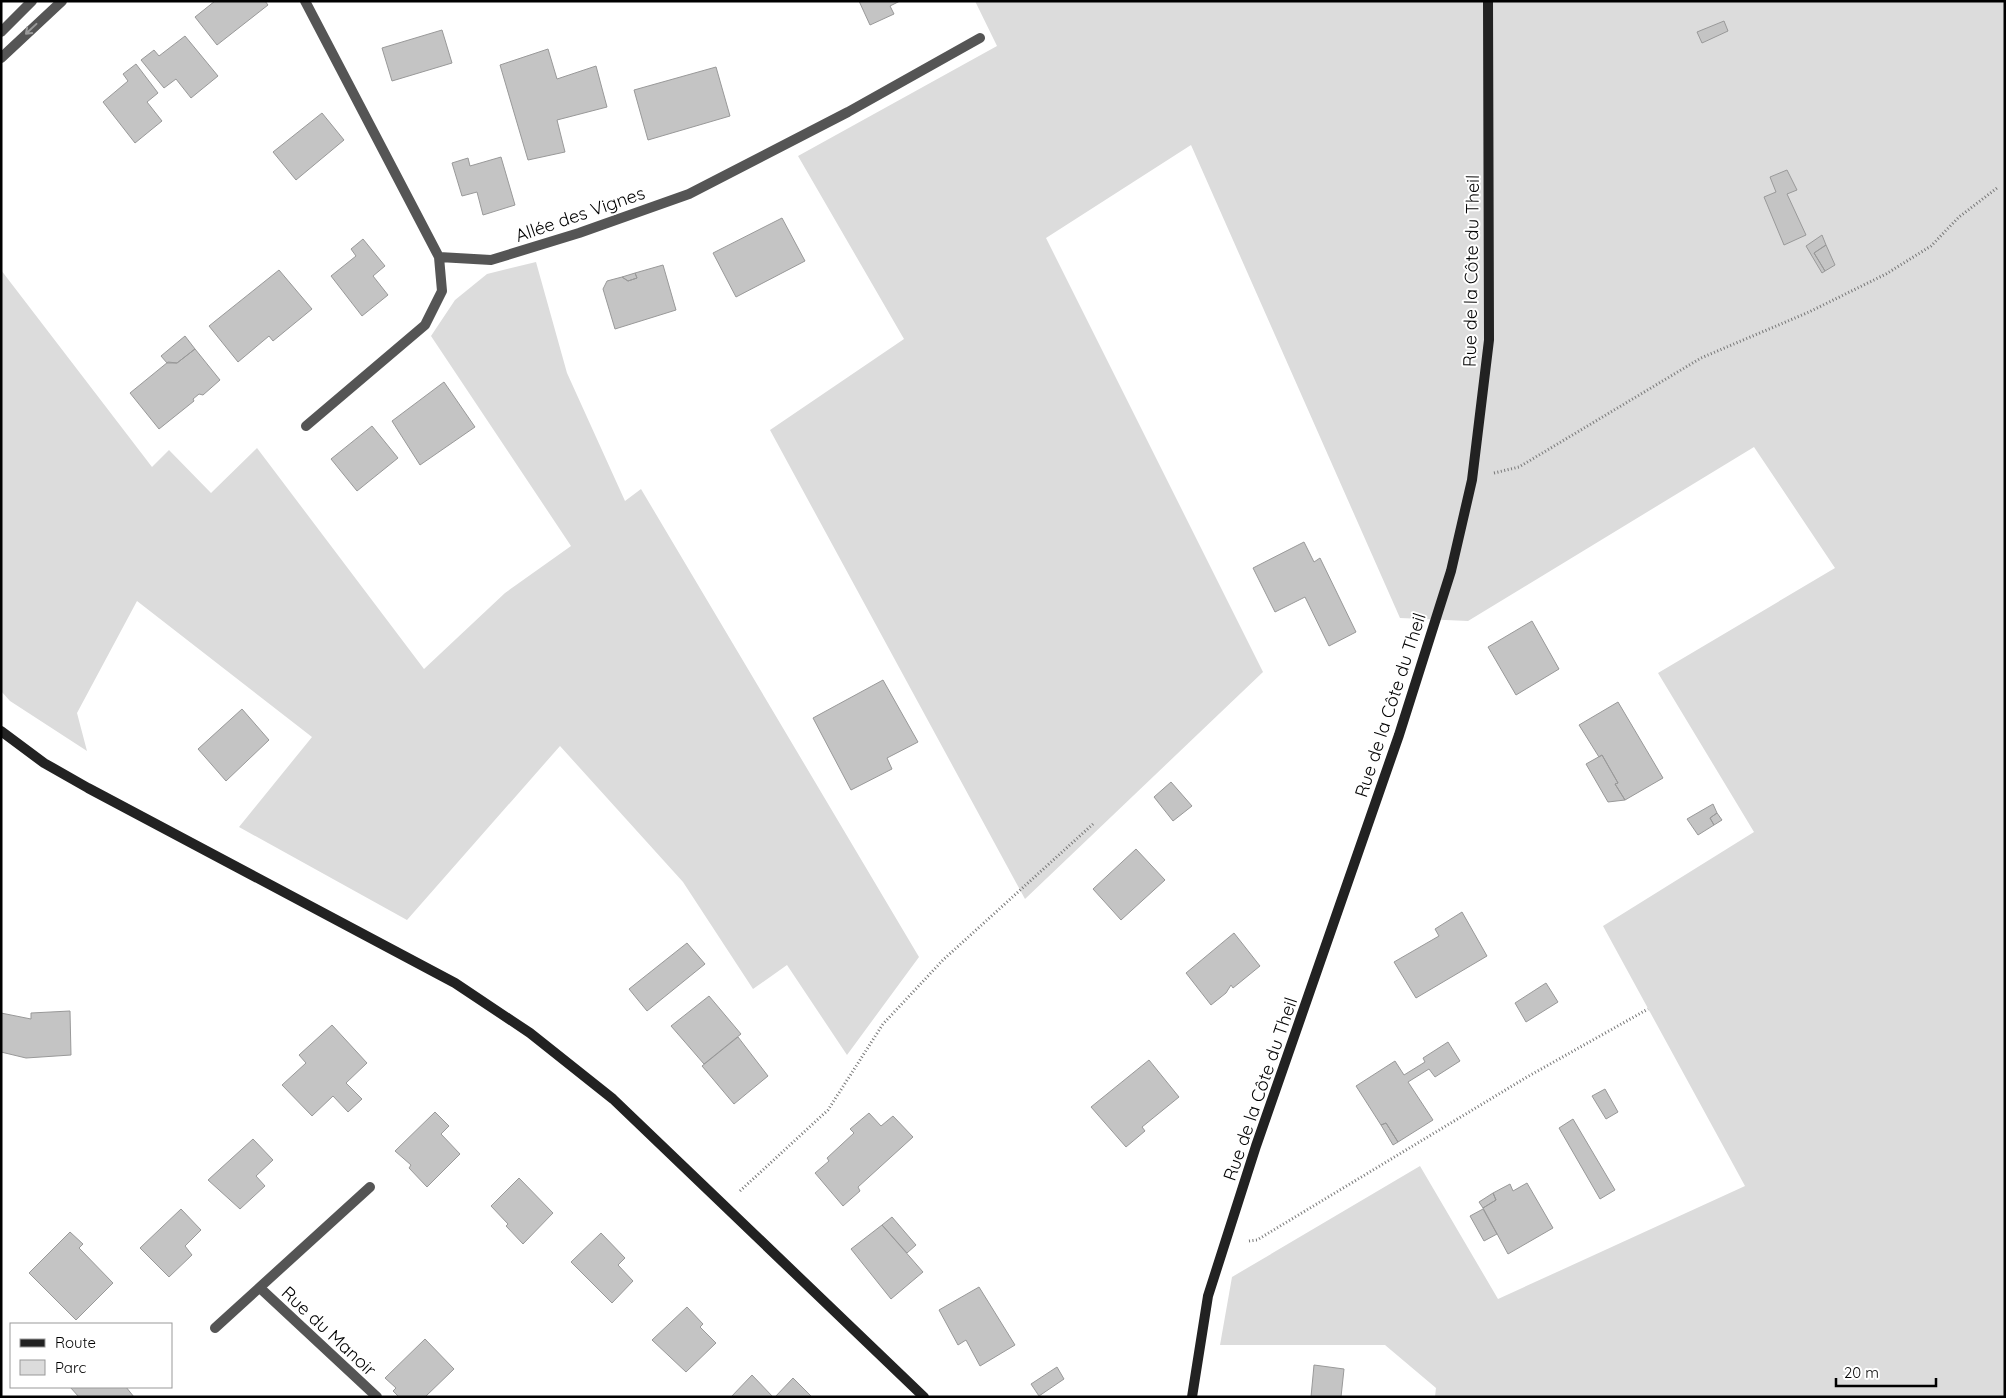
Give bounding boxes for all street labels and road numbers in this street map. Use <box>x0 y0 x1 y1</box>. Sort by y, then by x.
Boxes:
street label: Rue de la Côte du Theil <box>1458 175 1484 367</box>
street label: Allée des Vignes <box>512 181 648 247</box>
street label: Rue de la Côte du Theil <box>1349 610 1431 800</box>
street label: Rue de la Côte du Theil <box>1218 994 1302 1184</box>
street label: Rue du Manoir <box>277 1281 381 1381</box>

